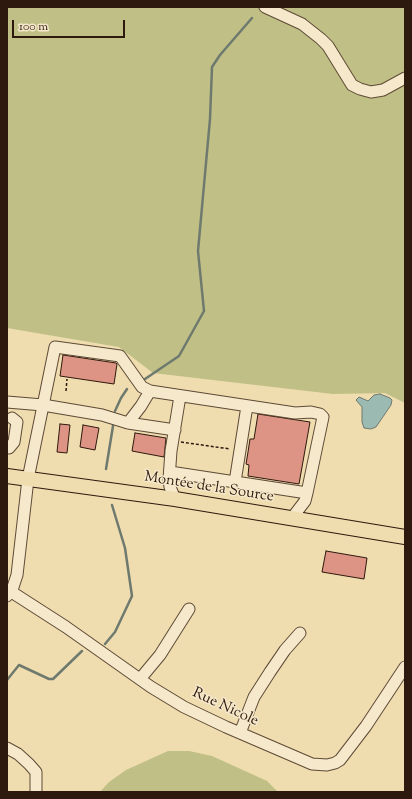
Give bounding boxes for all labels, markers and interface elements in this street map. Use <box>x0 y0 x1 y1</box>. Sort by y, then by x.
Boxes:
scale bar <box>14 12 127 38</box>
text: 100 m <box>19 18 48 36</box>
street label: Montée de la Source <box>143 469 275 507</box>
street label: Rue Nicole <box>189 685 261 731</box>

